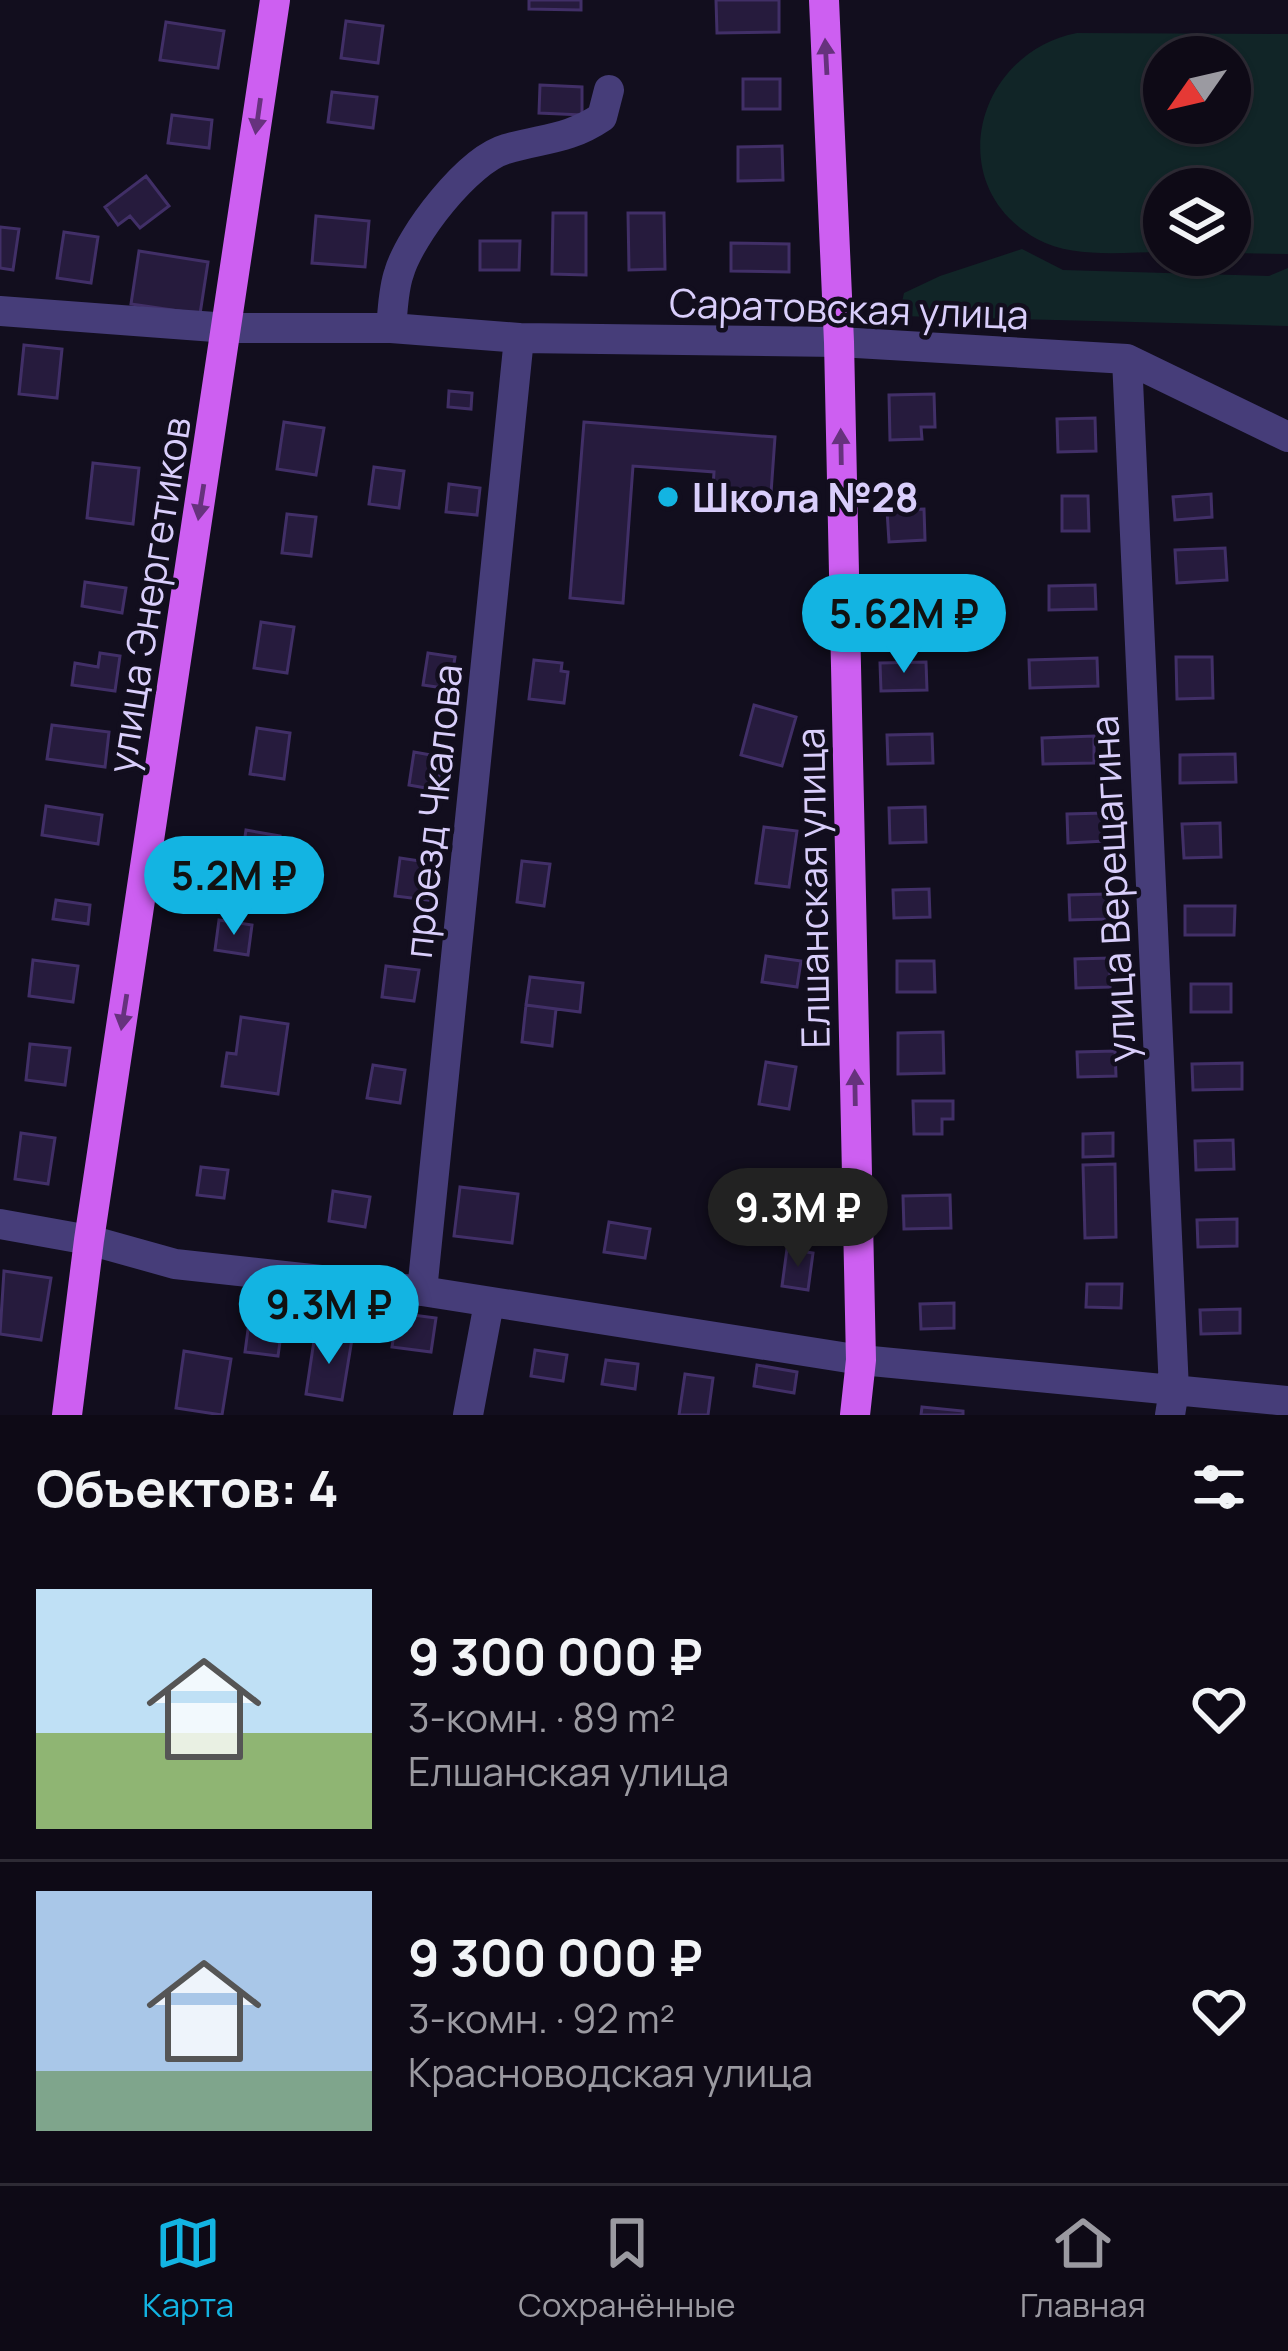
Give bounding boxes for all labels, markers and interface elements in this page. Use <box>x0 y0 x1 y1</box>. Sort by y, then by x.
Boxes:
north arrow <box>1143 36 1251 144</box>
map controls <box>1143 36 1251 276</box>
one-way arrow <box>816 37 835 75</box>
one-way arrow <box>248 98 267 135</box>
button: layers <box>1143 168 1251 276</box>
street label: Саратовская улица <box>668 275 1030 341</box>
street label: улица Энергетиков <box>93 413 203 777</box>
one-way arrow <box>832 427 851 465</box>
place label: Школа №28 <box>692 470 919 524</box>
one-way arrow <box>192 483 210 521</box>
marker: Школа №28 <box>655 484 681 510</box>
pin: 5.62M ₽ <box>793 574 1015 676</box>
text: 5.62M ₽ <box>829 586 979 640</box>
street label: проезд Чкалова <box>390 661 474 961</box>
street label: улица Верещагина <box>1076 714 1148 1064</box>
street label: Елшанская улица <box>782 727 842 1049</box>
pin: 5.2M ₽ <box>136 836 332 938</box>
text: 5.2M ₽ <box>171 848 297 902</box>
one-way arrow <box>114 994 133 1031</box>
one-way arrow <box>846 1068 865 1106</box>
pin: 9.3M ₽ <box>700 1168 896 1270</box>
text: 9.3M ₽ <box>735 1180 861 1234</box>
pin: 9.3M ₽ <box>231 1265 427 1367</box>
text: 9.3M ₽ <box>266 1277 392 1331</box>
text: Объектов: 4 <box>36 1453 339 1522</box>
icon: filters <box>1186 1454 1252 1520</box>
text: 9 300 000 ₽ <box>408 1621 703 1690</box>
icon: home <box>132 1637 276 1781</box>
icon: heart <box>1186 1676 1252 1742</box>
text: 3-комн. · 89 m² <box>408 1690 676 1744</box>
text: Елшанская улица <box>408 1744 729 1798</box>
text: 9 300 000 ₽ <box>408 1922 703 1991</box>
icon: home <box>132 1939 276 2083</box>
icon: heart <box>1186 1978 1252 2044</box>
text: 3-комн. · 92 m² <box>408 1991 675 2045</box>
text: Красноводская улица <box>408 2045 813 2099</box>
tab: Карта <box>142 2210 234 2327</box>
tab: Сохранённые <box>518 2210 736 2327</box>
tab: Главная <box>1020 2210 1146 2327</box>

